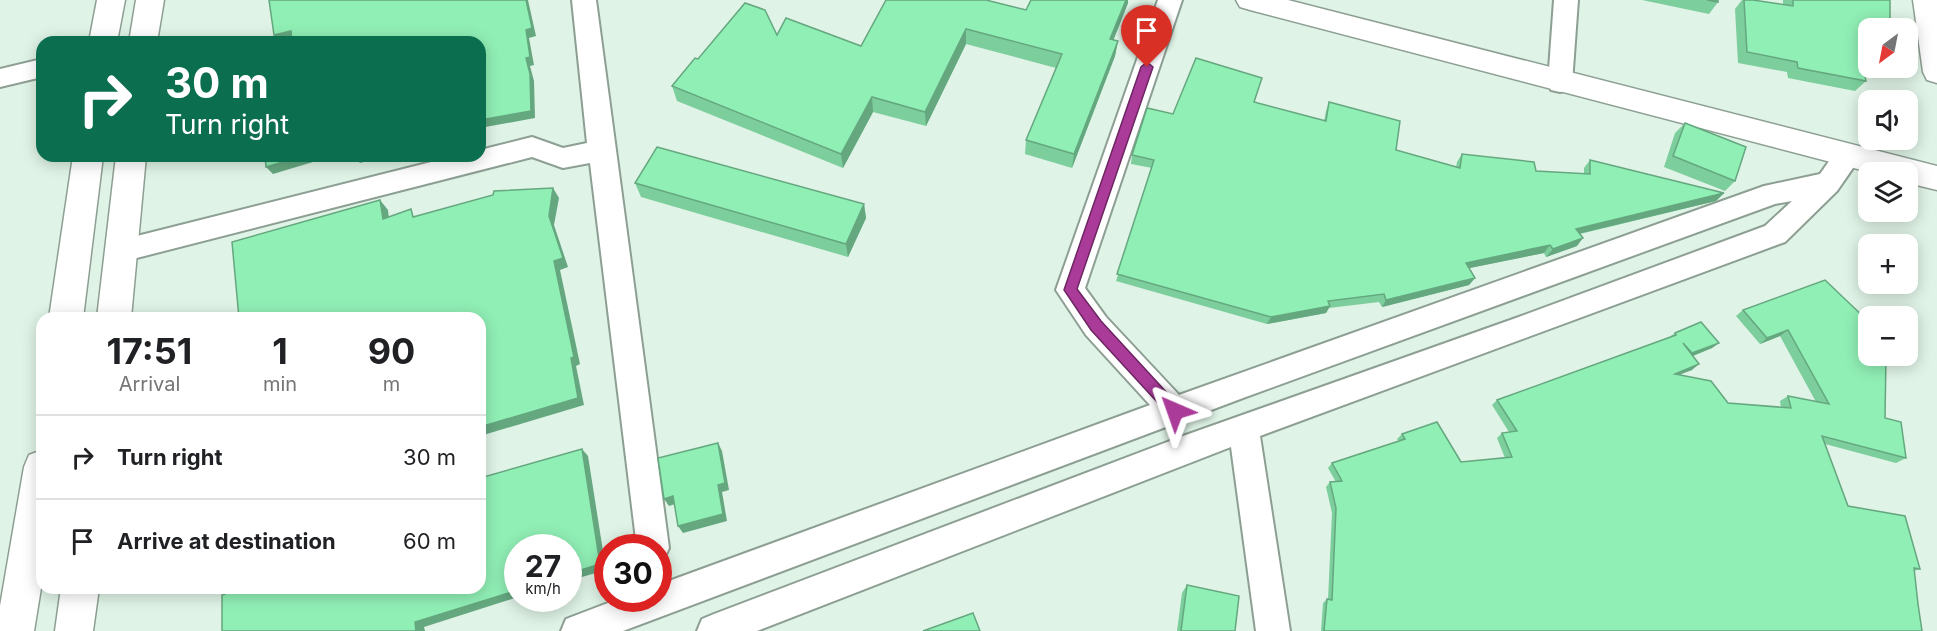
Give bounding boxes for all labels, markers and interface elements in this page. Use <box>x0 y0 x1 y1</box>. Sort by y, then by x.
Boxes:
pin <box>1121 5 1172 67</box>
icon: arrive <box>1130 14 1163 47</box>
north arrow <box>1858 18 1918 78</box>
map controls <box>1858 18 1918 366</box>
text: 30 m <box>165 57 269 108</box>
icon: right <box>66 60 144 138</box>
button: sound <box>1858 90 1918 150</box>
text: Turn right <box>165 108 289 141</box>
button: layers <box>1858 162 1918 222</box>
button: + <box>1858 234 1918 294</box>
button: − <box>1858 306 1918 366</box>
text: 17:51 <box>107 329 192 373</box>
text: 1 <box>272 329 288 373</box>
text: 90 <box>368 329 415 373</box>
text: Arrival <box>119 372 180 396</box>
text: min <box>263 372 297 396</box>
text: m <box>383 372 400 396</box>
position arrow <box>1143 379 1207 443</box>
icon: right <box>66 441 99 474</box>
text: Turn right <box>117 444 223 470</box>
text: 30 m <box>403 444 456 470</box>
icon: arrive <box>66 525 99 558</box>
text: Arrive at destination <box>117 528 336 554</box>
text: 60 m <box>403 528 456 554</box>
speed limit sign: 30 <box>594 534 672 612</box>
text: 27 <box>525 548 561 584</box>
text: km/h <box>525 579 561 598</box>

